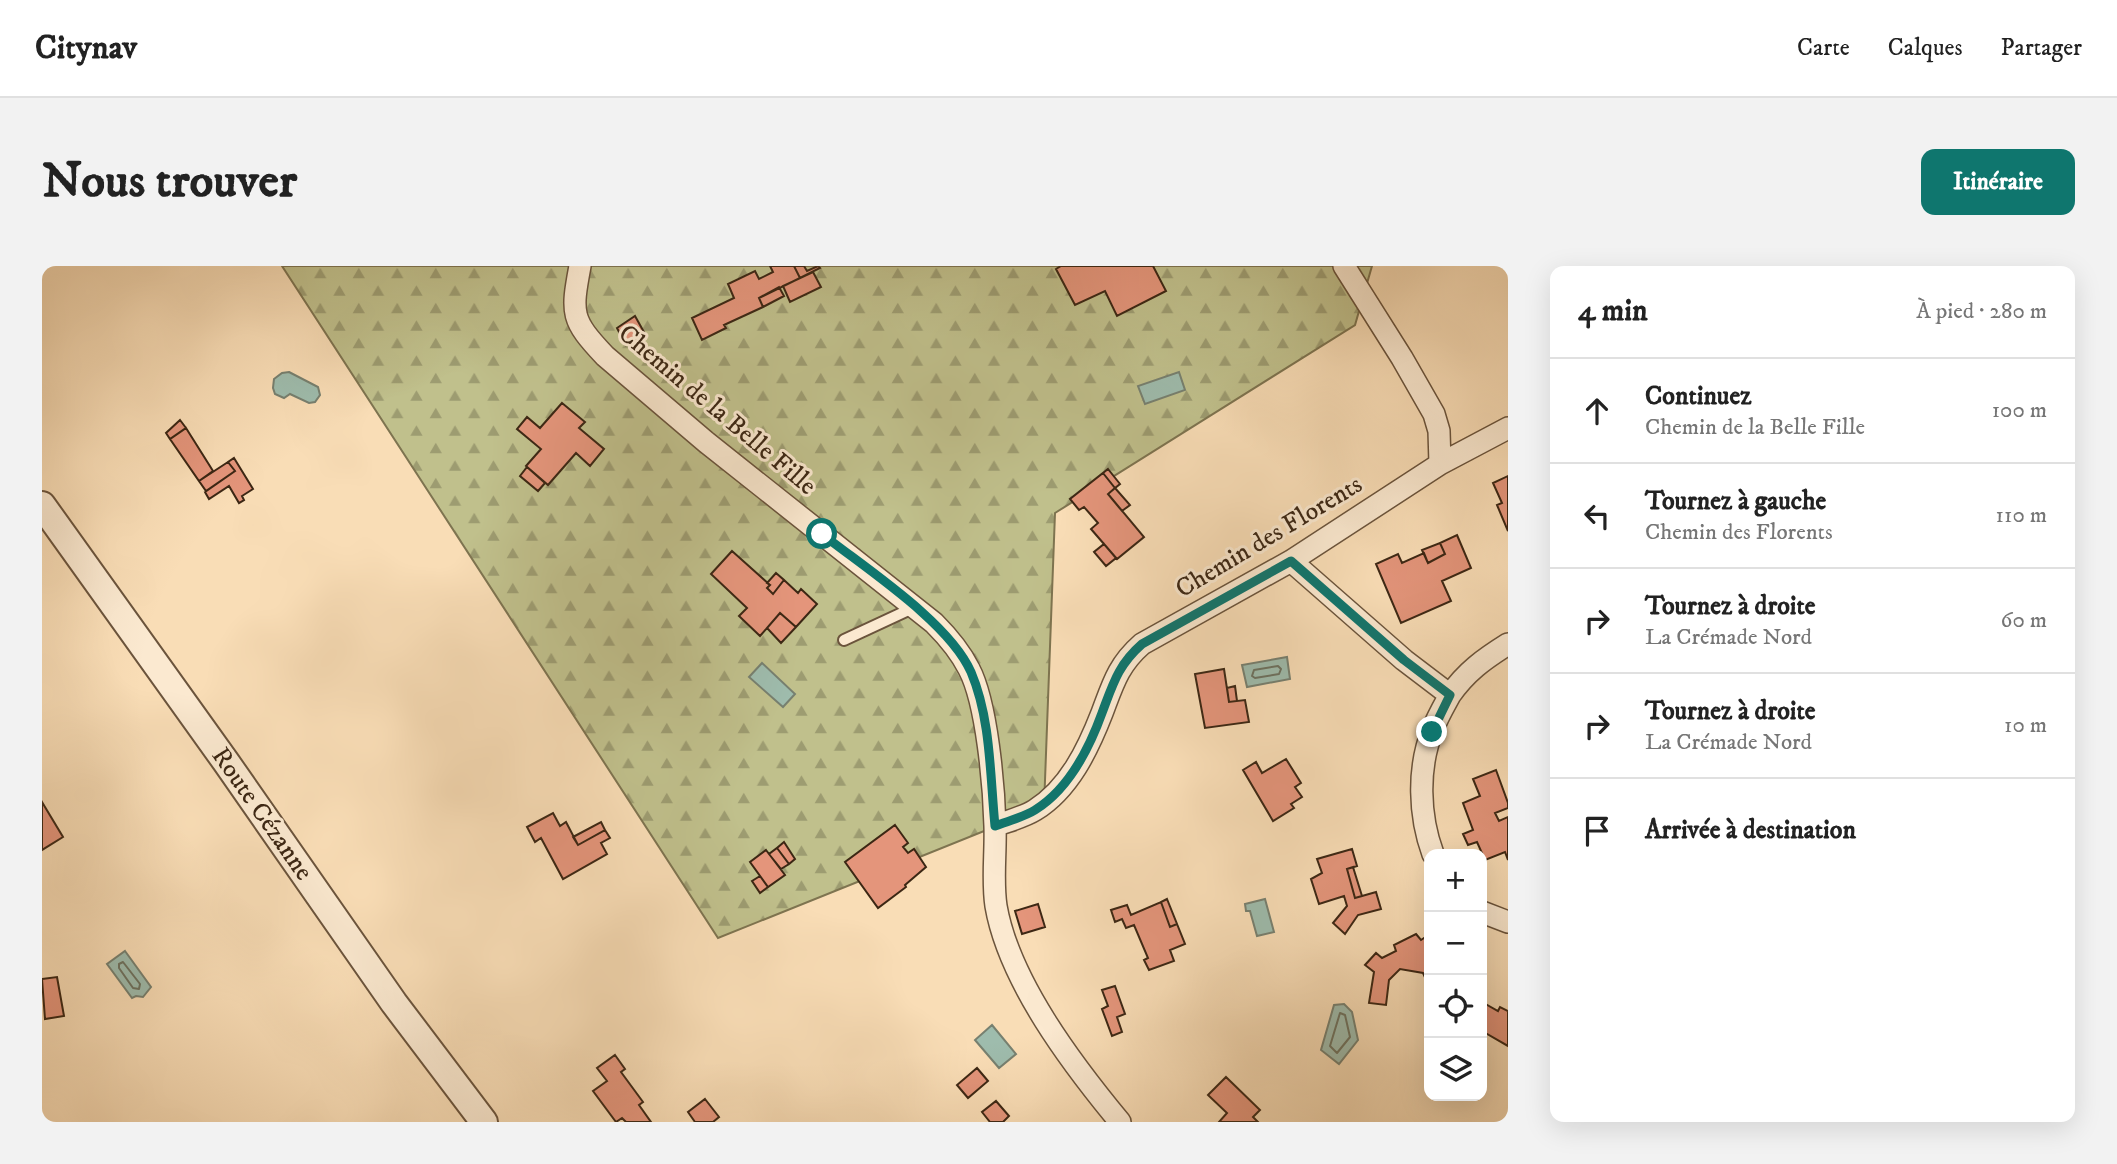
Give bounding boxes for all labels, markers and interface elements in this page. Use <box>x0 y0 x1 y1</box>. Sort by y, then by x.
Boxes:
text: Citynav <box>35 28 137 69</box>
text: Carte <box>1797 33 1850 63</box>
text: Calques <box>1888 33 1963 63</box>
text: Partager <box>2001 33 2082 63</box>
button: Itinéraire <box>1921 149 2075 215</box>
text: Nous trouver <box>42 151 297 213</box>
text: 4 min <box>1578 293 1648 330</box>
text: À pied · 280 m <box>1916 297 2047 326</box>
street label: Chemin de la Belle Fille <box>611 317 823 503</box>
text: Continuez <box>1645 380 1751 413</box>
icon: ahead <box>1578 392 1616 430</box>
text: 100 m <box>1992 396 2047 425</box>
text: Chemin de la Belle Fille <box>1645 413 1865 442</box>
street label: Chemin des Florents <box>1170 468 1368 606</box>
text: Tournez à gauche <box>1645 485 1826 518</box>
icon: left <box>1578 497 1616 535</box>
text: 110 m <box>1996 501 2047 530</box>
route start <box>806 518 837 549</box>
text: Chemin des Florents <box>1645 518 1833 547</box>
text: Tournez à droite <box>1645 590 1816 623</box>
icon: right <box>1578 602 1616 640</box>
text: 60 m <box>2000 606 2047 635</box>
text: La Crémade Nord <box>1645 623 1812 652</box>
text: Tournez à droite <box>1645 695 1816 728</box>
icon: right <box>1578 707 1616 745</box>
text: 10 m <box>2004 711 2047 740</box>
route end <box>1416 716 1447 747</box>
text: La Crémade Nord <box>1645 728 1812 757</box>
street label: Route Cézanne <box>204 741 320 887</box>
icon: arrive <box>1578 812 1616 850</box>
text: Arrivée à destination <box>1645 814 1856 847</box>
map controls <box>1424 849 1487 1101</box>
button: + <box>1424 849 1487 912</box>
button: − <box>1424 912 1487 975</box>
button: locate <box>1424 975 1487 1038</box>
button: layers <box>1424 1038 1487 1101</box>

